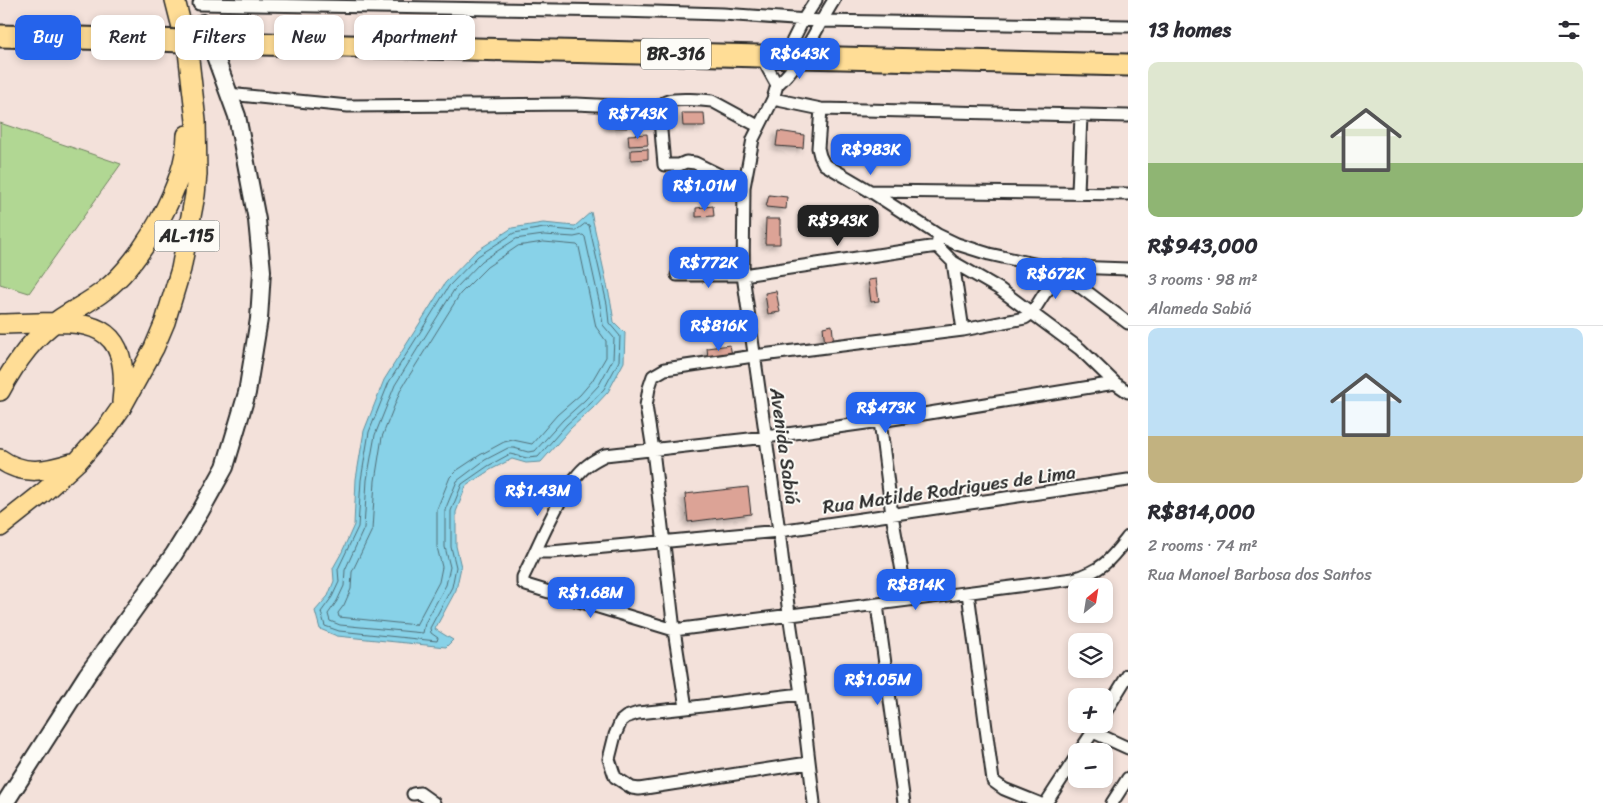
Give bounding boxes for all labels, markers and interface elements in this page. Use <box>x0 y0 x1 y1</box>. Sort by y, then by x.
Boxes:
text: 13 homes <box>1148 11 1231 49</box>
chip: Buy <box>15 15 81 60</box>
chip: Rent <box>91 15 165 60</box>
chip: Filters <box>175 15 264 60</box>
chip: New <box>274 15 344 60</box>
chip: Apartment <box>354 15 475 60</box>
icon: filters <box>1555 16 1583 44</box>
pin: R$643K <box>759 38 841 80</box>
road number: BR-316 <box>641 39 711 70</box>
text: R$643K <box>771 39 829 68</box>
icon: home <box>1321 95 1411 185</box>
pin: R$743K <box>597 98 679 140</box>
text: R$743K <box>609 99 667 128</box>
pin: R$983K <box>830 134 912 176</box>
text: R$983K <box>842 135 900 164</box>
pin: R$1.01M <box>659 170 751 212</box>
text: R$1.01M <box>674 171 736 200</box>
pin: R$943K <box>797 204 879 247</box>
text: R$943K <box>809 206 867 235</box>
road number: AL-115 <box>154 220 220 252</box>
text: R$943,000 <box>1148 227 1258 265</box>
pin: R$772K <box>668 246 750 289</box>
text: R$772K <box>680 248 738 277</box>
pin: R$672K <box>1015 258 1097 300</box>
text: R$672K <box>1027 259 1085 288</box>
text: 3 rooms · 98 m² <box>1148 265 1257 294</box>
text: Alameda Sabiá <box>1148 294 1252 323</box>
pin: R$816K <box>678 310 760 352</box>
text: R$816K <box>691 311 747 340</box>
icon: home <box>1321 360 1411 450</box>
street label: Avenida Sabiá <box>760 384 809 507</box>
pin: R$473K <box>845 392 927 434</box>
text: R$473K <box>857 393 915 422</box>
street label: Rua Matilde Rodrigues de Lima <box>820 455 1078 524</box>
pin: R$1.43M <box>492 474 584 517</box>
text: R$1.43M <box>506 476 570 505</box>
text: R$814,000 <box>1148 493 1255 531</box>
text: 2 rooms · 74 m² <box>1148 531 1258 560</box>
text: Rua Manoel Barbosa dos Santos <box>1148 560 1372 589</box>
pin: R$814K <box>875 568 957 611</box>
text: R$814K <box>888 570 944 599</box>
pin: R$1.68M <box>545 576 637 619</box>
text: R$1.68M <box>559 578 623 607</box>
north arrow <box>1068 578 1112 622</box>
map controls <box>1068 578 1113 788</box>
button: layers <box>1068 633 1113 678</box>
pin: R$1.05M <box>832 664 924 706</box>
text: R$1.05M <box>845 665 911 694</box>
button: + <box>1068 688 1113 733</box>
button: − <box>1068 743 1113 788</box>

